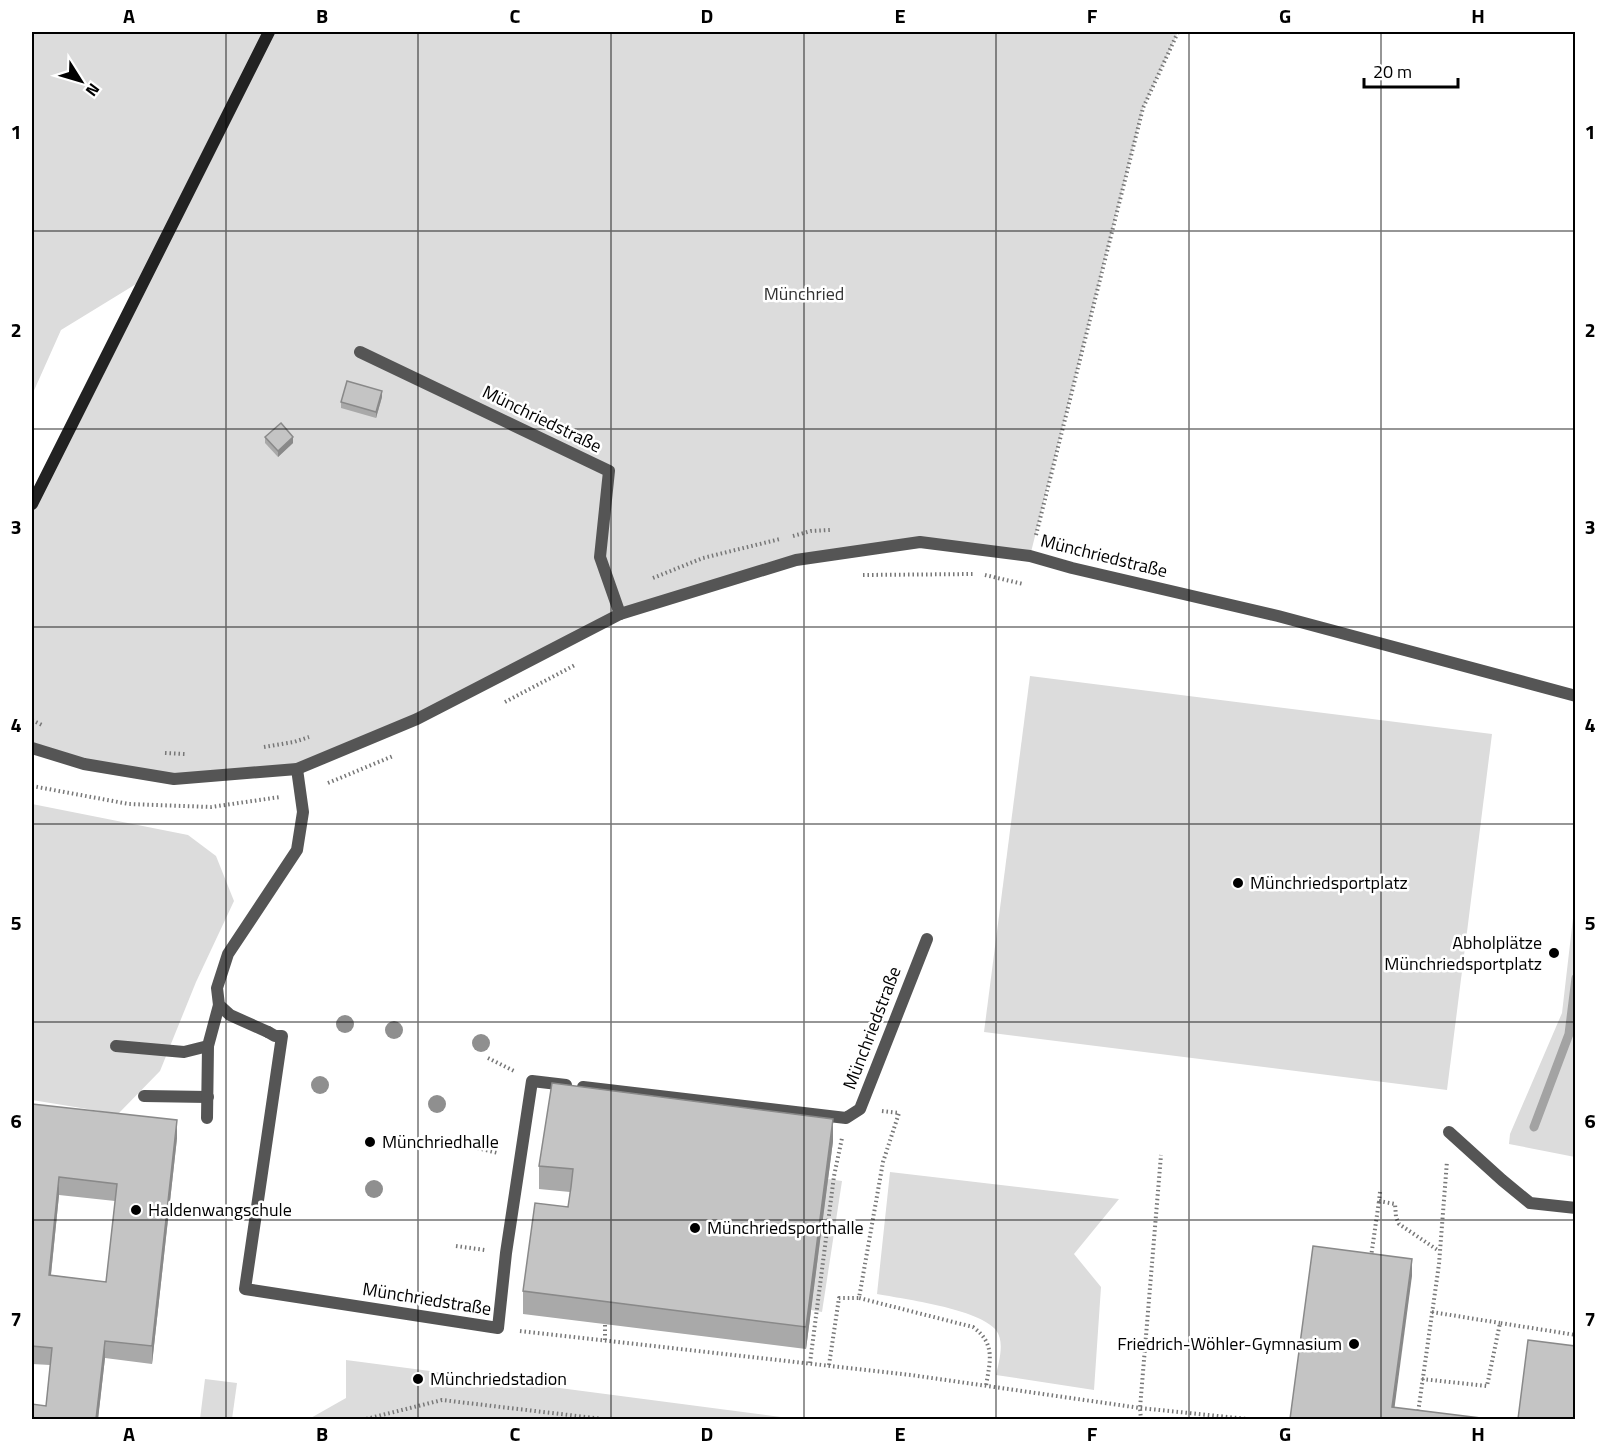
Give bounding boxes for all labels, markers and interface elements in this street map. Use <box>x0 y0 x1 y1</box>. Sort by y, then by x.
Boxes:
text: A <box>123 0 135 31</box>
text: B <box>316 0 328 31</box>
text: C <box>510 0 521 31</box>
text: D <box>701 0 713 31</box>
text: E <box>894 0 906 31</box>
text: F <box>1087 0 1098 31</box>
text: G <box>1279 0 1291 31</box>
text: H <box>1471 0 1485 31</box>
north arrow <box>51 51 111 111</box>
scale bar <box>1364 51 1458 89</box>
text: 20 m <box>1373 58 1412 85</box>
text: N <box>80 78 106 102</box>
text: 1 <box>10 116 22 147</box>
text: 1 <box>1584 116 1596 147</box>
park label: Münchried <box>764 280 844 307</box>
text: 2 <box>10 314 22 345</box>
text: 2 <box>1584 314 1596 345</box>
street label: Münchriedstraße <box>478 378 607 459</box>
text: 3 <box>10 511 22 542</box>
text: 3 <box>1584 511 1596 542</box>
street label: Münchriedstraße <box>1038 527 1170 584</box>
text: 4 <box>10 709 22 740</box>
text: 4 <box>1584 709 1596 740</box>
place label: Münchriedsportplatz <box>1250 869 1408 896</box>
marker: Münchriedsportplatz <box>1231 876 1245 890</box>
text: 5 <box>10 907 22 938</box>
text: 5 <box>1584 907 1596 938</box>
place label: Abholplätze Münchriedsportplatz <box>1384 929 1542 977</box>
marker: Abholplätze Münchriedsportplatz <box>1547 946 1561 960</box>
street label: Münchriedstraße <box>836 962 907 1093</box>
text: 6 <box>10 1105 22 1136</box>
text: 6 <box>1584 1105 1596 1136</box>
place label: Münchriedhalle <box>382 1128 499 1155</box>
marker: Münchriedhalle <box>363 1135 377 1149</box>
place label: Haldenwangschule <box>148 1196 292 1223</box>
marker: Haldenwangschule <box>129 1203 143 1217</box>
place label: Münchriedsporthalle <box>707 1214 864 1241</box>
marker: Münchriedsporthalle <box>688 1221 702 1235</box>
street label: Münchriedstraße <box>361 1275 493 1322</box>
text: 7 <box>10 1303 22 1334</box>
text: 7 <box>1584 1303 1596 1334</box>
place label: Friedrich-Wöhler-Gymnasium <box>1117 1330 1342 1357</box>
marker: Friedrich-Wöhler-Gymnasium <box>1347 1337 1361 1351</box>
place label: Münchriedstadion <box>430 1365 567 1392</box>
marker: Münchriedstadion <box>411 1372 425 1386</box>
text: A <box>123 1418 135 1449</box>
text: B <box>316 1418 328 1449</box>
text: C <box>510 1418 521 1449</box>
text: D <box>701 1418 713 1449</box>
text: E <box>894 1418 906 1449</box>
text: F <box>1087 1418 1098 1449</box>
text: G <box>1279 1418 1291 1449</box>
text: H <box>1471 1418 1485 1449</box>

